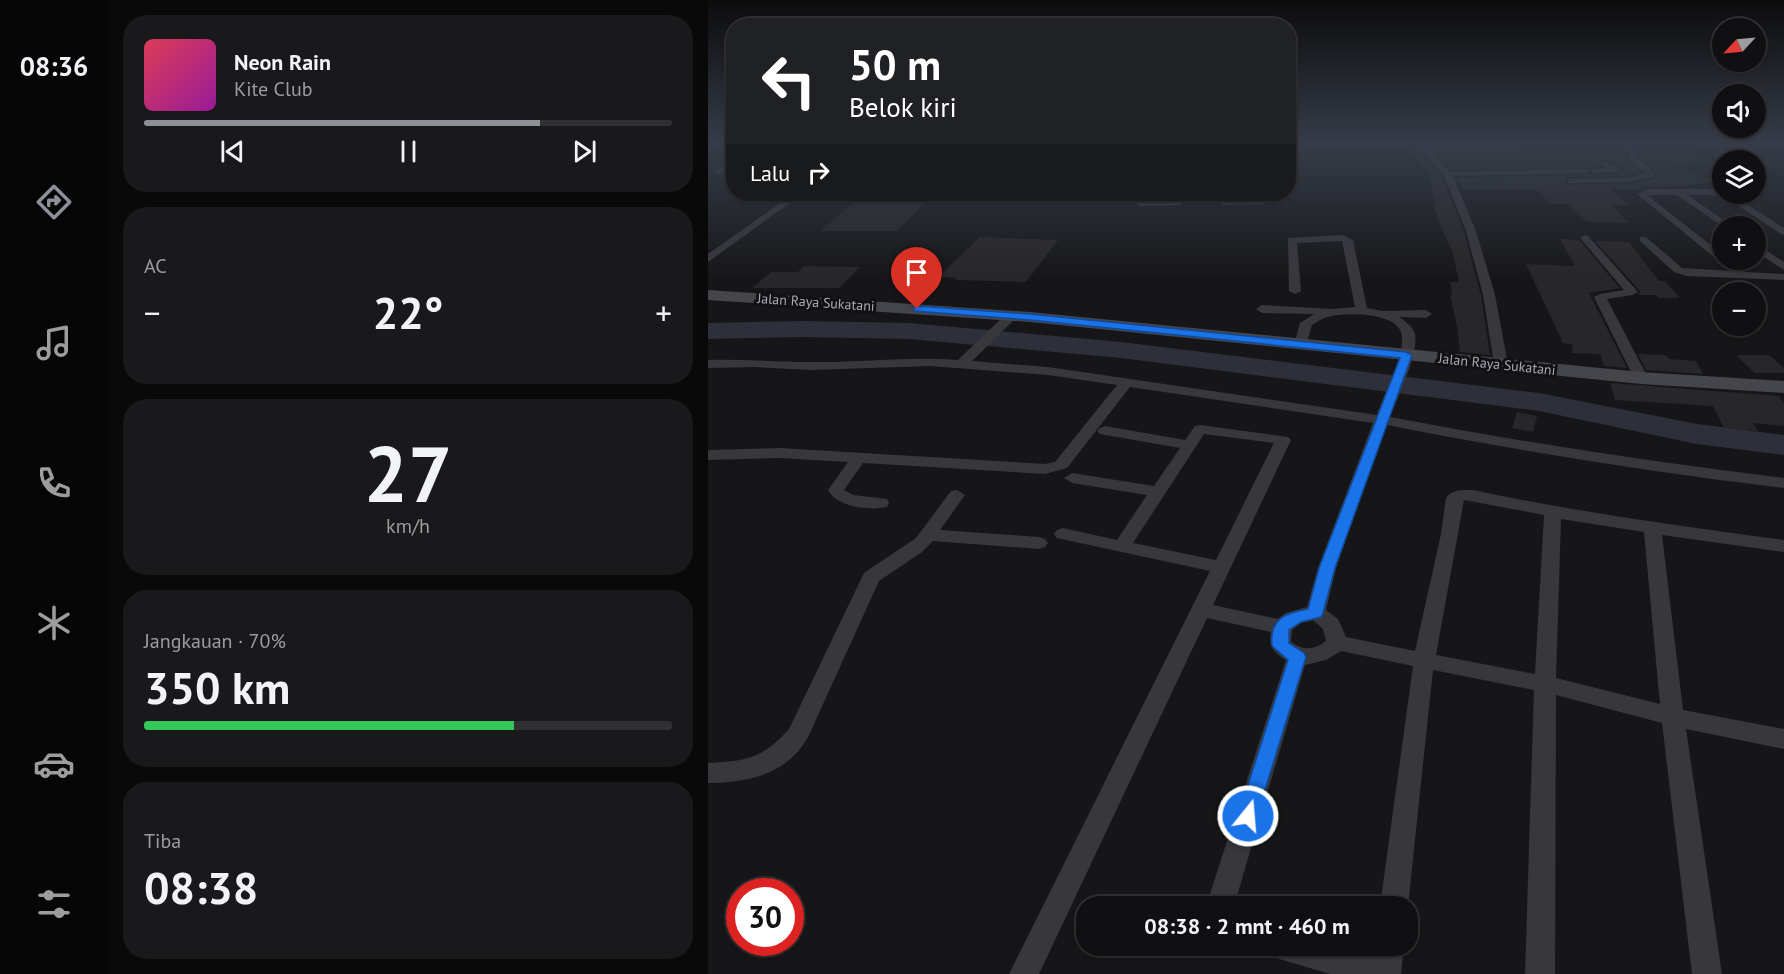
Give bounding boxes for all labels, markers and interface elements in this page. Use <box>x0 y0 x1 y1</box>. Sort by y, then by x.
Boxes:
north arrow <box>1712 18 1766 72</box>
map controls <box>1712 18 1766 336</box>
text: 50 m <box>849 37 941 92</box>
icon: left <box>750 42 828 120</box>
text: Neon Rain <box>234 48 331 76</box>
text: 08:36 <box>20 49 88 83</box>
text: Kite Club <box>234 76 312 102</box>
button: sound <box>1712 84 1766 138</box>
text: Belok kiri <box>849 90 957 124</box>
icon: previous <box>216 135 249 168</box>
icon: pause <box>392 135 425 168</box>
icon: next <box>568 135 601 168</box>
button: layers <box>1712 150 1766 204</box>
icon: right <box>802 156 835 189</box>
text: Lalu <box>750 159 790 187</box>
icon: directions <box>33 181 75 223</box>
button: + <box>1712 216 1766 270</box>
pin <box>891 247 942 309</box>
text: AC <box>144 253 167 279</box>
icon: arrive <box>900 256 933 289</box>
button: − <box>1712 282 1766 336</box>
text: 22° <box>373 283 443 341</box>
street label: Jalan Raya Sukatani <box>756 289 875 315</box>
text: − <box>144 291 161 334</box>
text: + <box>655 291 672 334</box>
icon: music <box>33 322 75 364</box>
street label: Jalan Raya Sukatani <box>1437 349 1556 379</box>
text: 27 <box>364 423 452 524</box>
icon: phone <box>33 462 75 504</box>
text: km/h <box>386 513 430 539</box>
icon: climate <box>33 602 75 644</box>
text: Jangkauan · 70% <box>144 628 286 654</box>
text: 350 km <box>144 658 290 716</box>
icon: car <box>33 743 75 785</box>
position arrow <box>1216 784 1280 848</box>
text: Tiba <box>144 828 181 854</box>
text: 08:38 <box>144 858 258 916</box>
speed limit sign: 30 <box>726 878 804 956</box>
icon: filters <box>33 883 75 925</box>
text: 08:38 · 2 mnt · 460 m <box>1144 912 1350 940</box>

